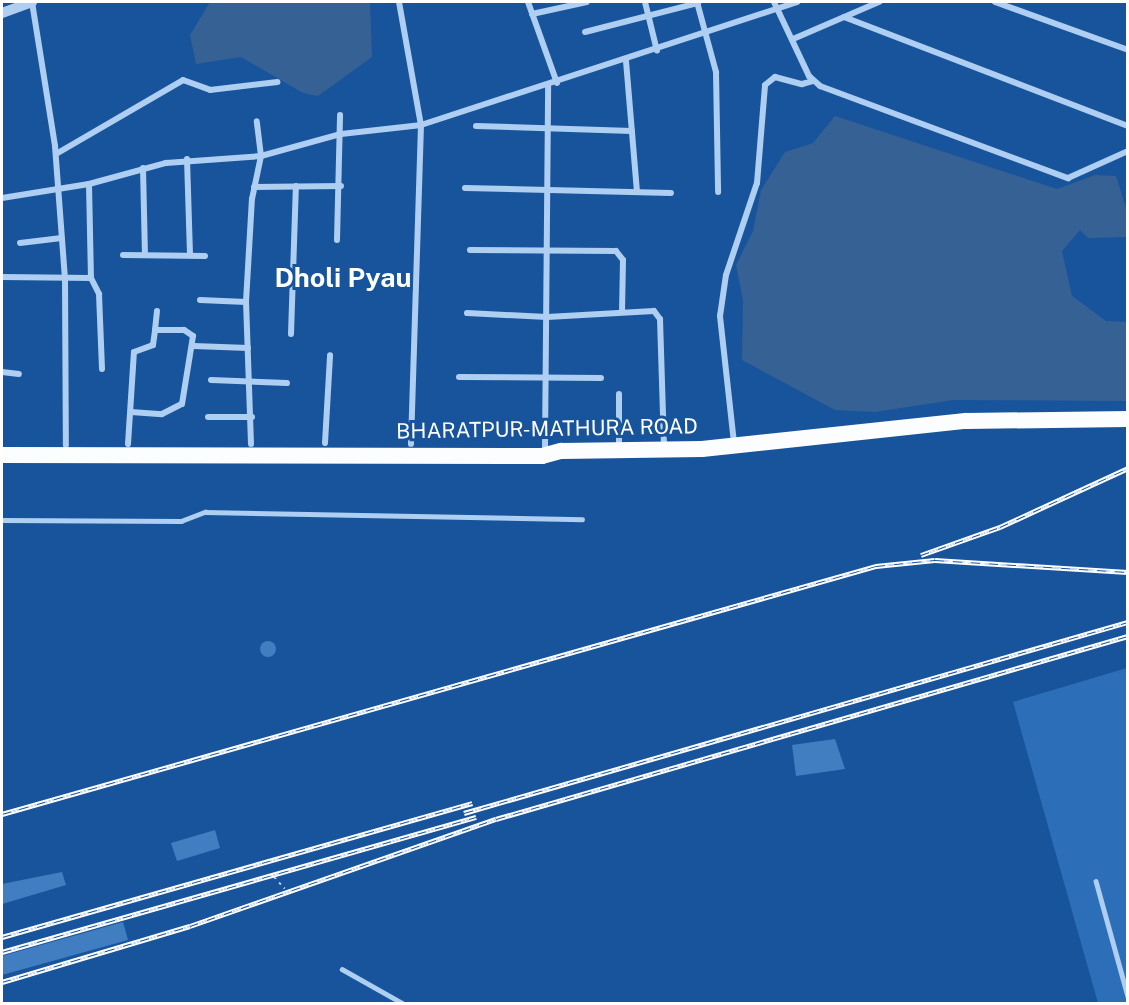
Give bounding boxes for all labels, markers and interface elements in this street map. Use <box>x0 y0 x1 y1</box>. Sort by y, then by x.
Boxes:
district label: Dholi Pyau <box>274 262 412 294</box>
street label: BHARATPUR-MATHURA ROAD <box>396 414 698 444</box>

